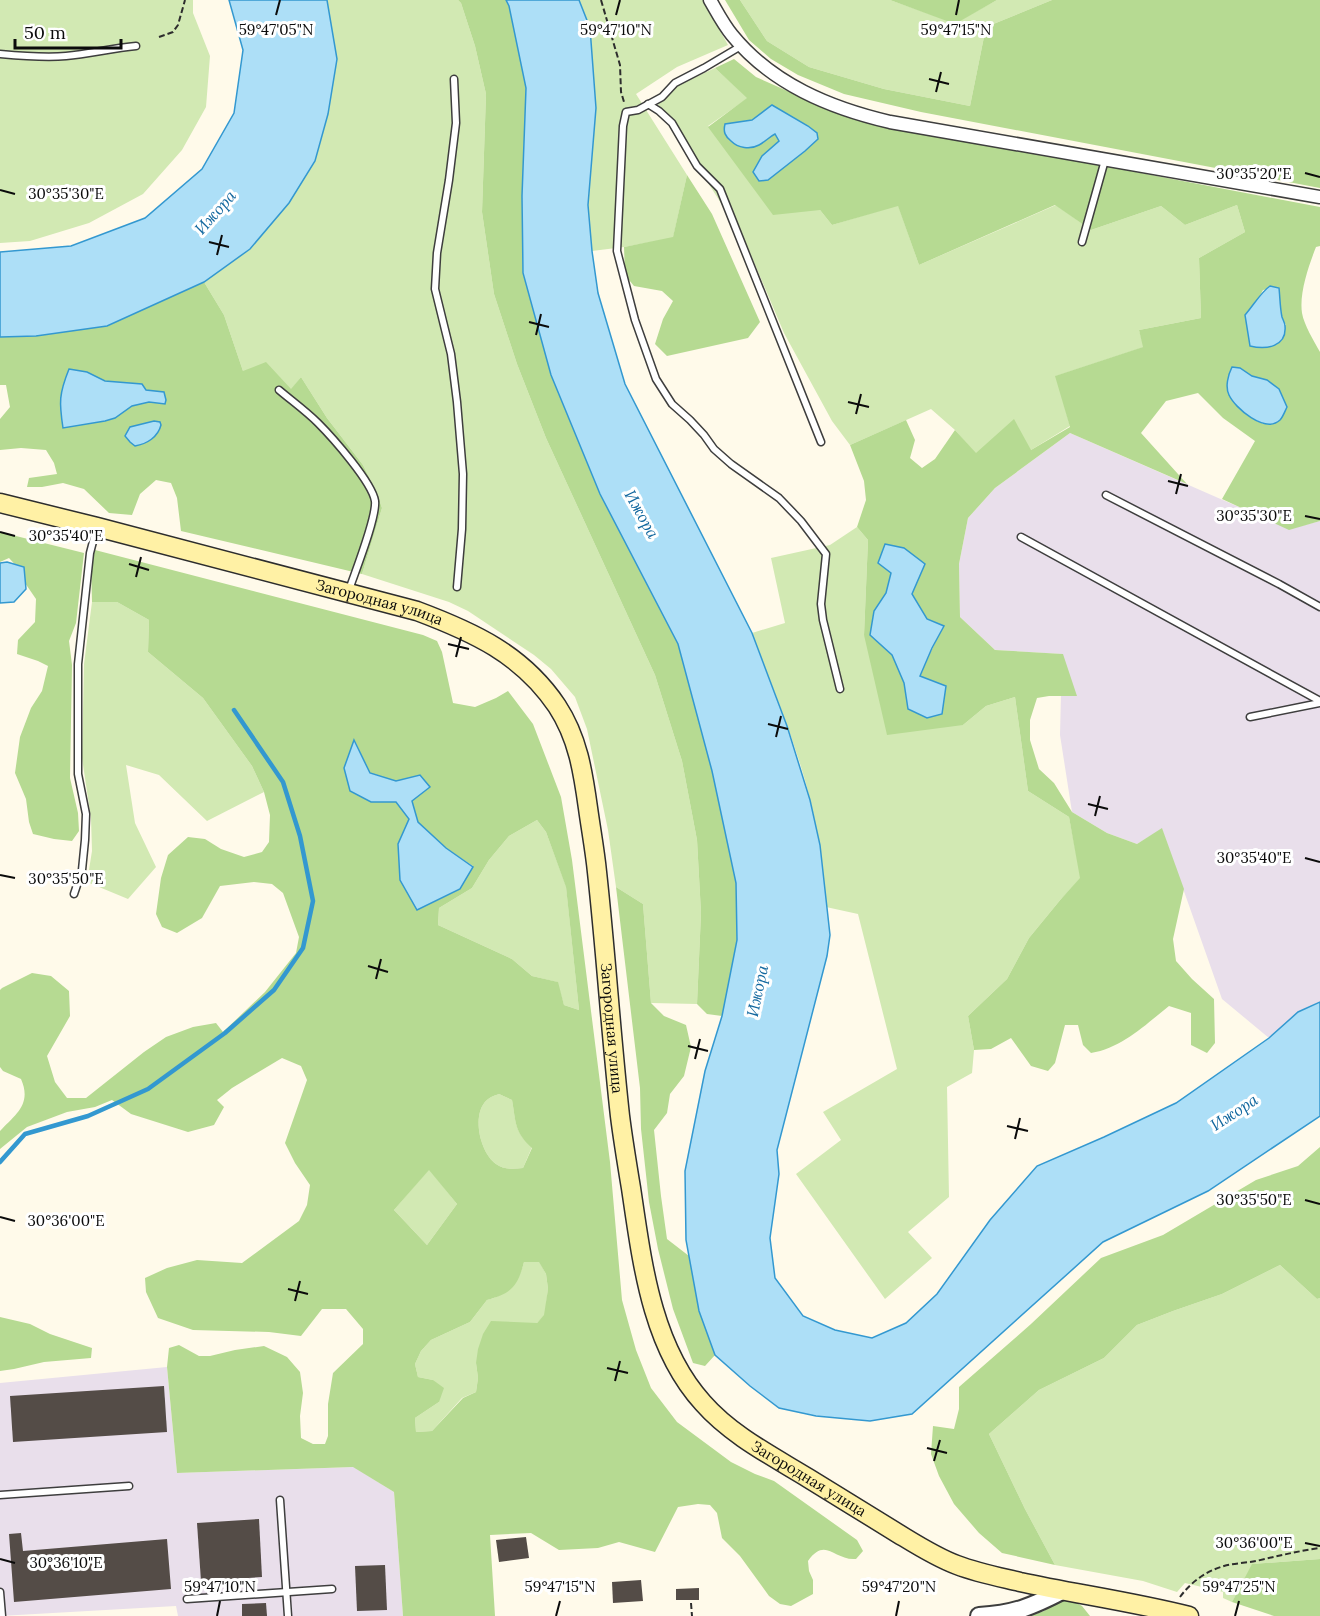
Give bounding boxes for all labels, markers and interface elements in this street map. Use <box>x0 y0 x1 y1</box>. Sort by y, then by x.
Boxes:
scale bar <box>15 12 122 50</box>
text: 59°47'05"N <box>239 20 313 39</box>
text: 59°47'10"N <box>580 20 652 39</box>
text: 59°47'15"N <box>921 20 991 39</box>
text: 50 m <box>24 21 66 44</box>
text: 30°35'20"E <box>1216 164 1292 183</box>
text: 30°35'30"E <box>28 184 104 203</box>
water label: Ижора <box>190 186 240 238</box>
water label: Ижора <box>621 486 664 542</box>
text: 30°35'30"E <box>1216 506 1292 525</box>
text: 30°35'40"E <box>29 526 103 545</box>
street label: Загородная улица <box>314 575 446 629</box>
text: 30°35'40"E <box>1217 848 1291 867</box>
text: 30°35'50"E <box>28 869 104 888</box>
street label: Загородная улица <box>597 962 628 1095</box>
water label: Ижора <box>742 963 772 1019</box>
water label: Ижора <box>1207 1089 1262 1135</box>
text: 30°35'50"E <box>1216 1190 1292 1209</box>
text: 30°36'00"E <box>27 1211 105 1230</box>
street label: Загородная улица <box>748 1436 870 1521</box>
text: 30°36'00"E <box>1215 1533 1293 1552</box>
text: 30°36'10"E <box>29 1553 103 1572</box>
text: 59°47'10"N <box>184 1577 256 1596</box>
text: 59°47'15"N <box>525 1577 595 1596</box>
text: 59°47'20"N <box>862 1577 936 1596</box>
text: 59°47'25"N <box>1202 1577 1276 1596</box>

